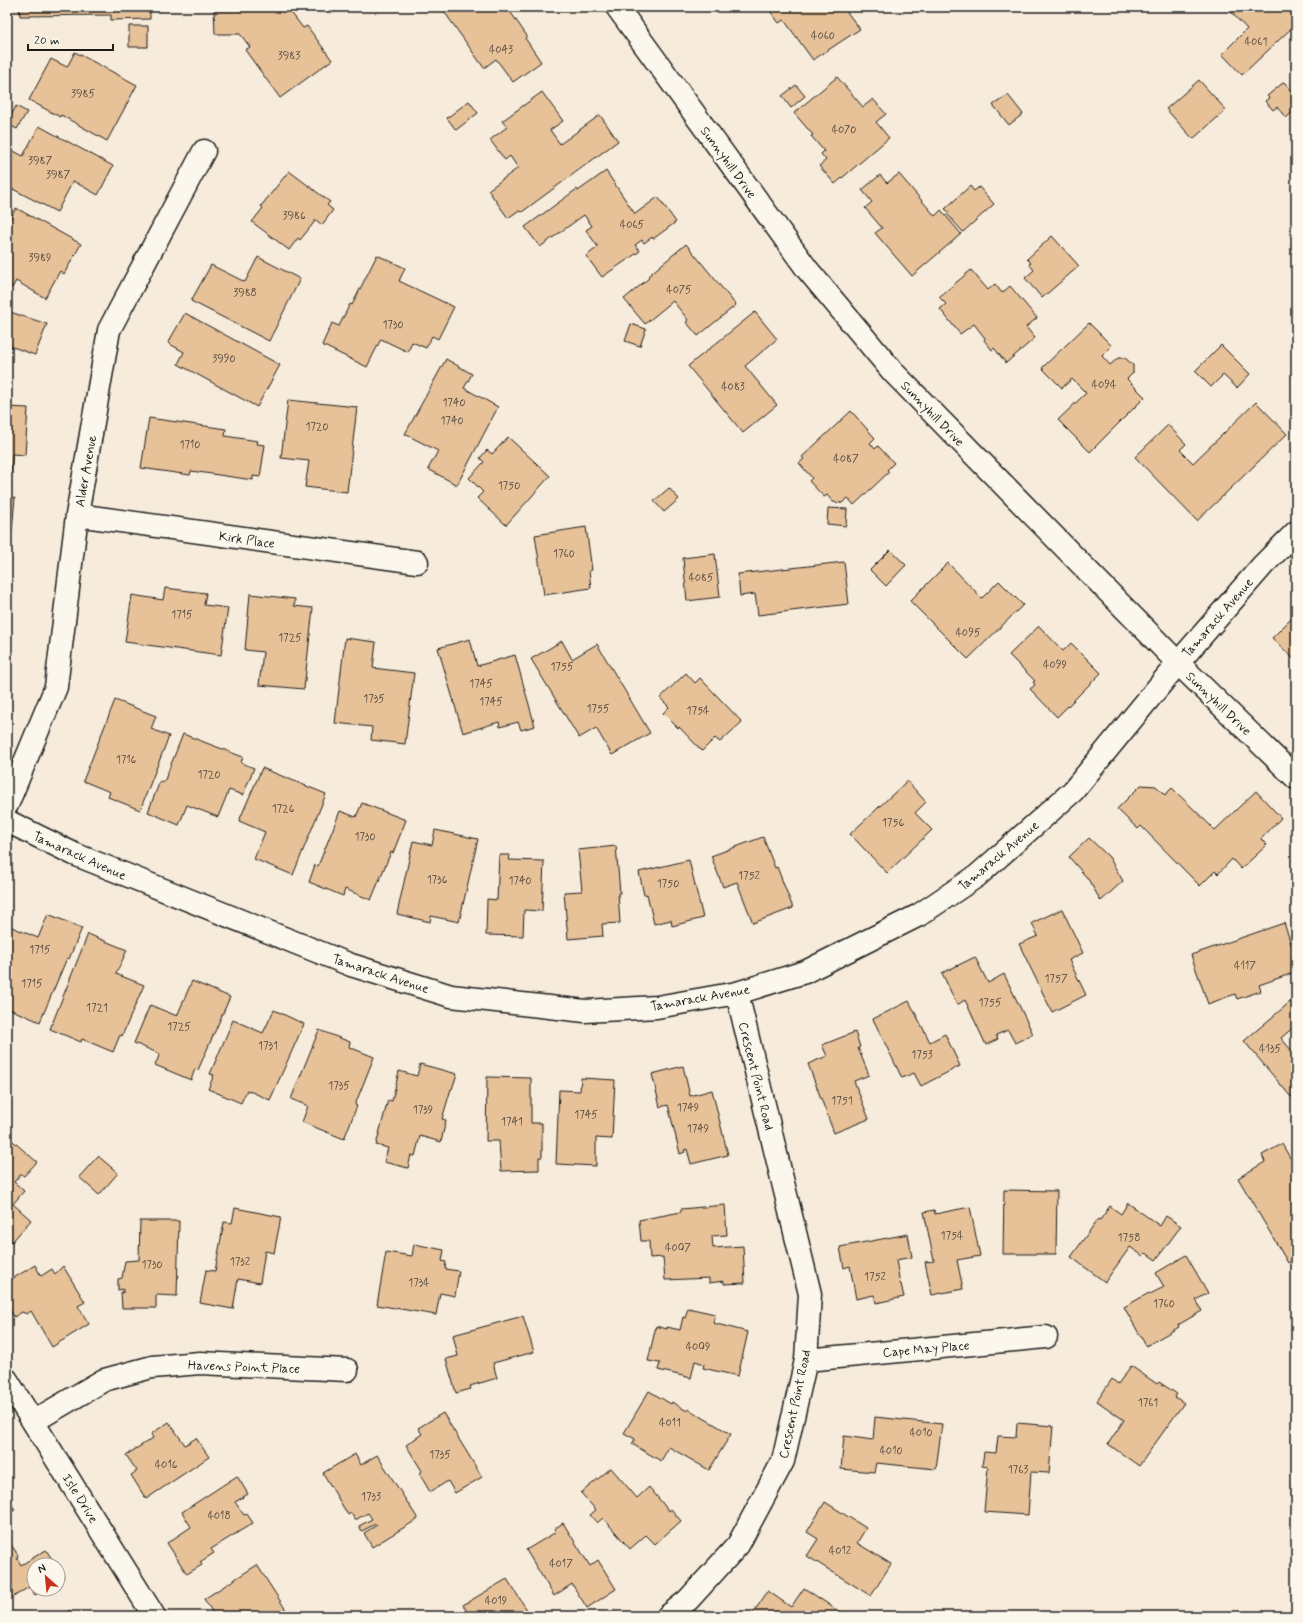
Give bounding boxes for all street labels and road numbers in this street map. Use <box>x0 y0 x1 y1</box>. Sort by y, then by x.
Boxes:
street label: Sunnyhill Drive <box>696 124 760 202</box>
street label: Sunnyhill Drive <box>896 378 968 451</box>
street label: Alder Avenue <box>72 434 101 508</box>
street label: Kirk Place <box>218 528 276 553</box>
street label: Tamarack Avenue <box>1179 574 1258 662</box>
street label: Sunnyhill Drive <box>1181 668 1255 740</box>
street label: Tamarack Avenue <box>955 817 1043 895</box>
street label: Tamarack Avenue <box>30 828 129 885</box>
street label: Tamarack Avenue <box>330 951 431 998</box>
street label: Tamarack Avenue <box>649 981 751 1016</box>
street label: Crescent Point Road <box>734 1020 777 1132</box>
street label: Cape May Place <box>882 1337 970 1362</box>
street label: Crescent Point Road <box>776 1348 815 1460</box>
street label: Havens Point Place <box>188 1357 300 1378</box>
street label: Isle Drive <box>58 1471 102 1527</box>

